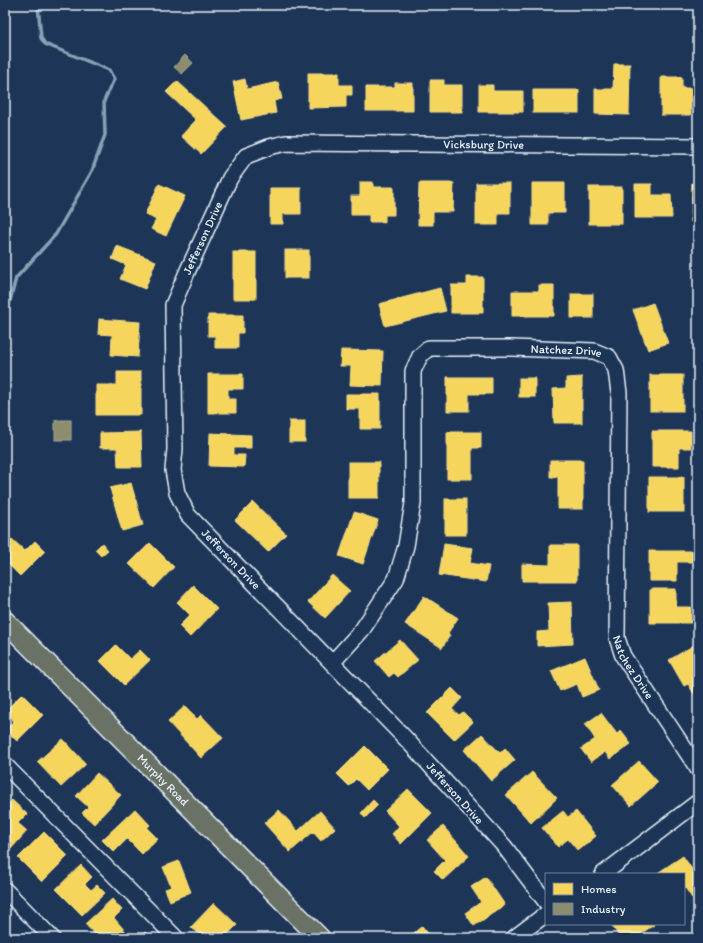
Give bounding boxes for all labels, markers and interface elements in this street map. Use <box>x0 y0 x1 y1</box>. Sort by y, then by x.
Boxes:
street label: Vicksburg Drive <box>443 137 524 152</box>
street label: Jefferson Drive <box>180 199 225 277</box>
street label: Natchez Drive <box>530 342 604 361</box>
street label: Jefferson Drive <box>199 526 264 592</box>
street label: Natchez Drive <box>610 633 657 702</box>
street label: Murphy Road <box>134 751 192 809</box>
street label: Jefferson Drive <box>423 759 487 827</box>
legend <box>545 873 685 925</box>
text: Homes <box>581 882 617 896</box>
text: Industry <box>581 902 626 916</box>

